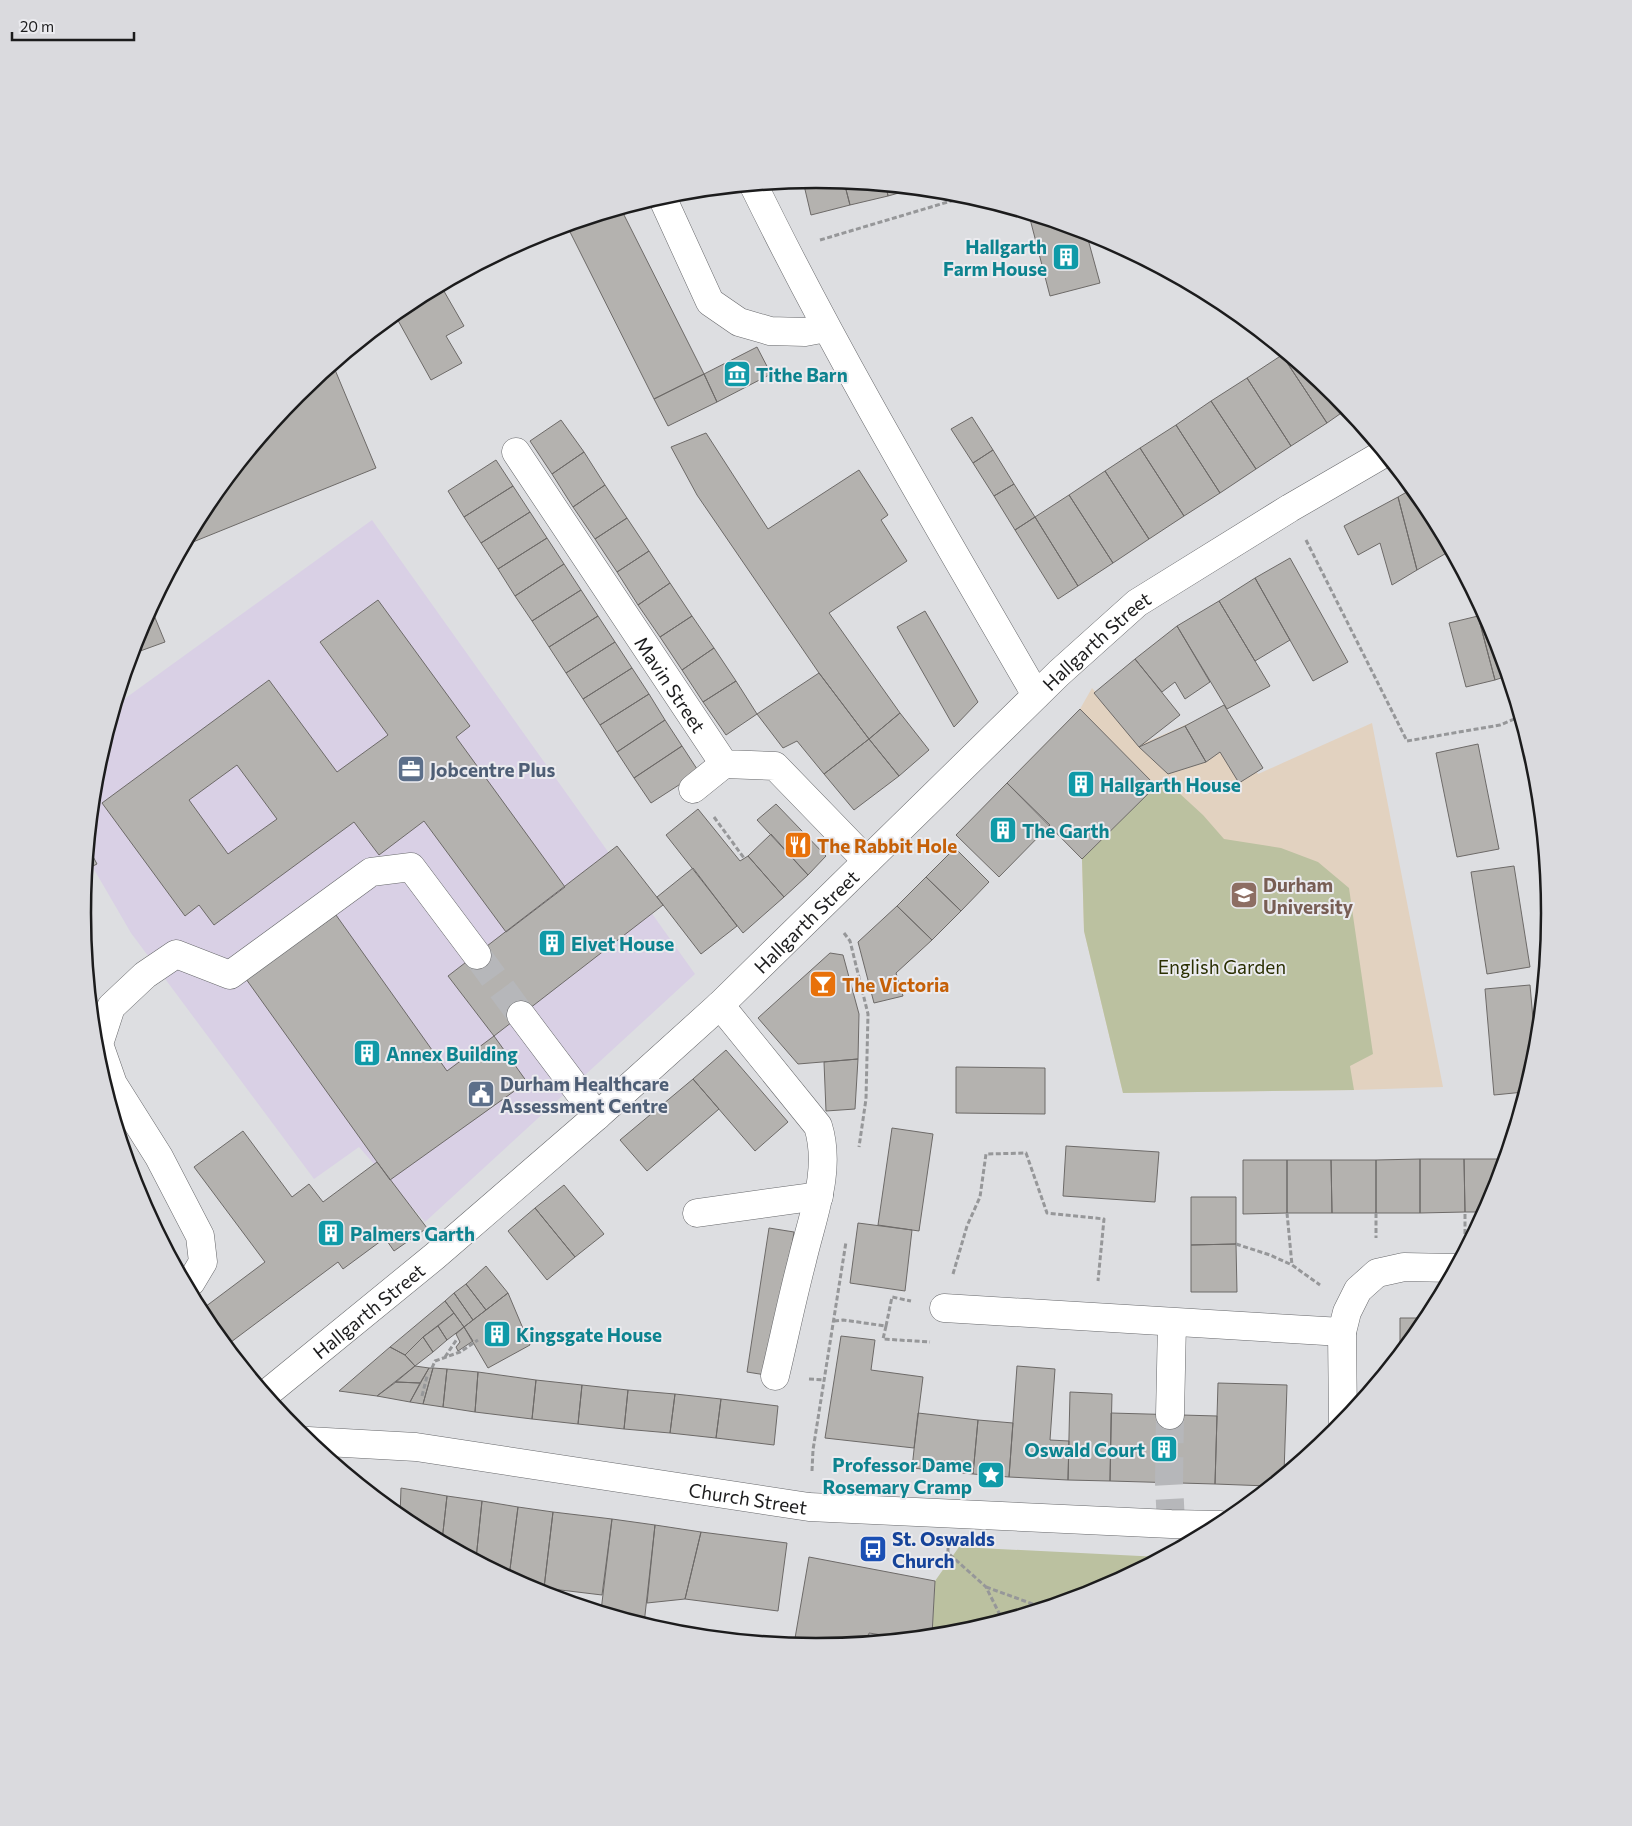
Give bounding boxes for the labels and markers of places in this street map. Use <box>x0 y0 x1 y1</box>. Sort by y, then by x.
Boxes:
place label: Hallgarth Farm House <box>943 235 1047 280</box>
building icon: Hallgarth Farm House <box>1051 242 1081 272</box>
museum icon: Tithe Barn <box>722 359 752 389</box>
place label: Tithe Barn <box>756 363 848 386</box>
office icon: Jobcentre Plus <box>396 754 426 784</box>
place label: Jobcentre Plus <box>430 758 555 781</box>
building icon: Hallgarth House <box>1066 769 1096 799</box>
place label: Hallgarth House <box>1100 773 1241 796</box>
building icon: The Garth <box>988 815 1018 845</box>
place label: The Garth <box>1022 819 1110 842</box>
restaurant icon: The Rabbit Hole <box>783 830 813 860</box>
place label: The Rabbit Hole <box>817 834 957 857</box>
place label: Durham University <box>1263 873 1354 918</box>
school or university icon: Durham University <box>1229 880 1259 910</box>
building icon: Elvet House <box>537 928 567 958</box>
place label: Elvet House <box>571 932 674 955</box>
bar icon: The Victoria <box>808 969 838 999</box>
place label: The Victoria <box>842 973 949 996</box>
building icon: Annex Building <box>352 1038 382 1068</box>
place label: Annex Building <box>386 1042 518 1065</box>
place label: Durham Healthcare Assessment Centre <box>500 1072 669 1117</box>
public building icon: Durham Healthcare Assessment Centre <box>466 1079 496 1109</box>
building icon: Palmers Garth <box>316 1218 346 1248</box>
place label: Palmers Garth <box>350 1222 475 1245</box>
building icon: Kingsgate House <box>482 1319 512 1349</box>
place label: Kingsgate House <box>516 1323 662 1346</box>
building icon: Oswald Court <box>1149 1434 1179 1464</box>
place label: Oswald Court <box>1024 1438 1145 1461</box>
place label: Professor Dame Rosemary Cramp <box>823 1453 972 1498</box>
place icon: Professor Dame Rosemary Cramp <box>976 1460 1006 1490</box>
place label: St. Oswalds Church <box>892 1527 995 1572</box>
bus stop icon: St. Oswalds Church <box>858 1534 888 1564</box>

